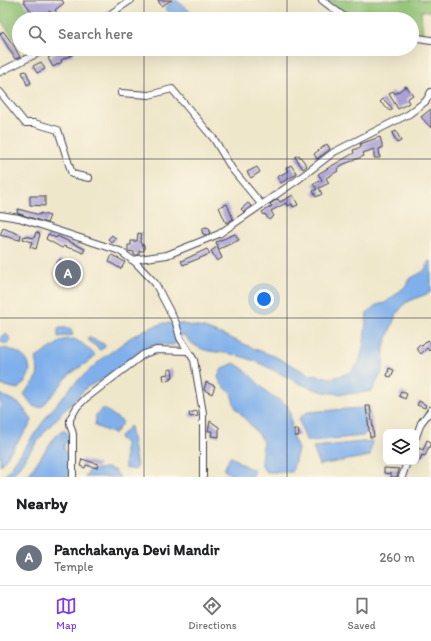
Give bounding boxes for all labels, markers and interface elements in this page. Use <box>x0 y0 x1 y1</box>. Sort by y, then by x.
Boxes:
search box <box>12 12 419 56</box>
icon: search <box>26 23 48 45</box>
text: Search here <box>58 25 133 43</box>
pin: A <box>55 258 81 288</box>
your location <box>254 289 274 309</box>
map controls <box>383 429 419 465</box>
button: layers <box>383 429 419 465</box>
text: Nearby <box>16 493 68 513</box>
text: Panchakanya Devi Mandir <box>54 541 219 559</box>
text: A <box>25 550 33 565</box>
text: 260 m <box>379 550 415 565</box>
text: Temple <box>54 559 93 574</box>
tab: Map <box>55 595 77 632</box>
tab: Directions <box>188 595 237 632</box>
tab: Saved <box>347 595 376 632</box>

